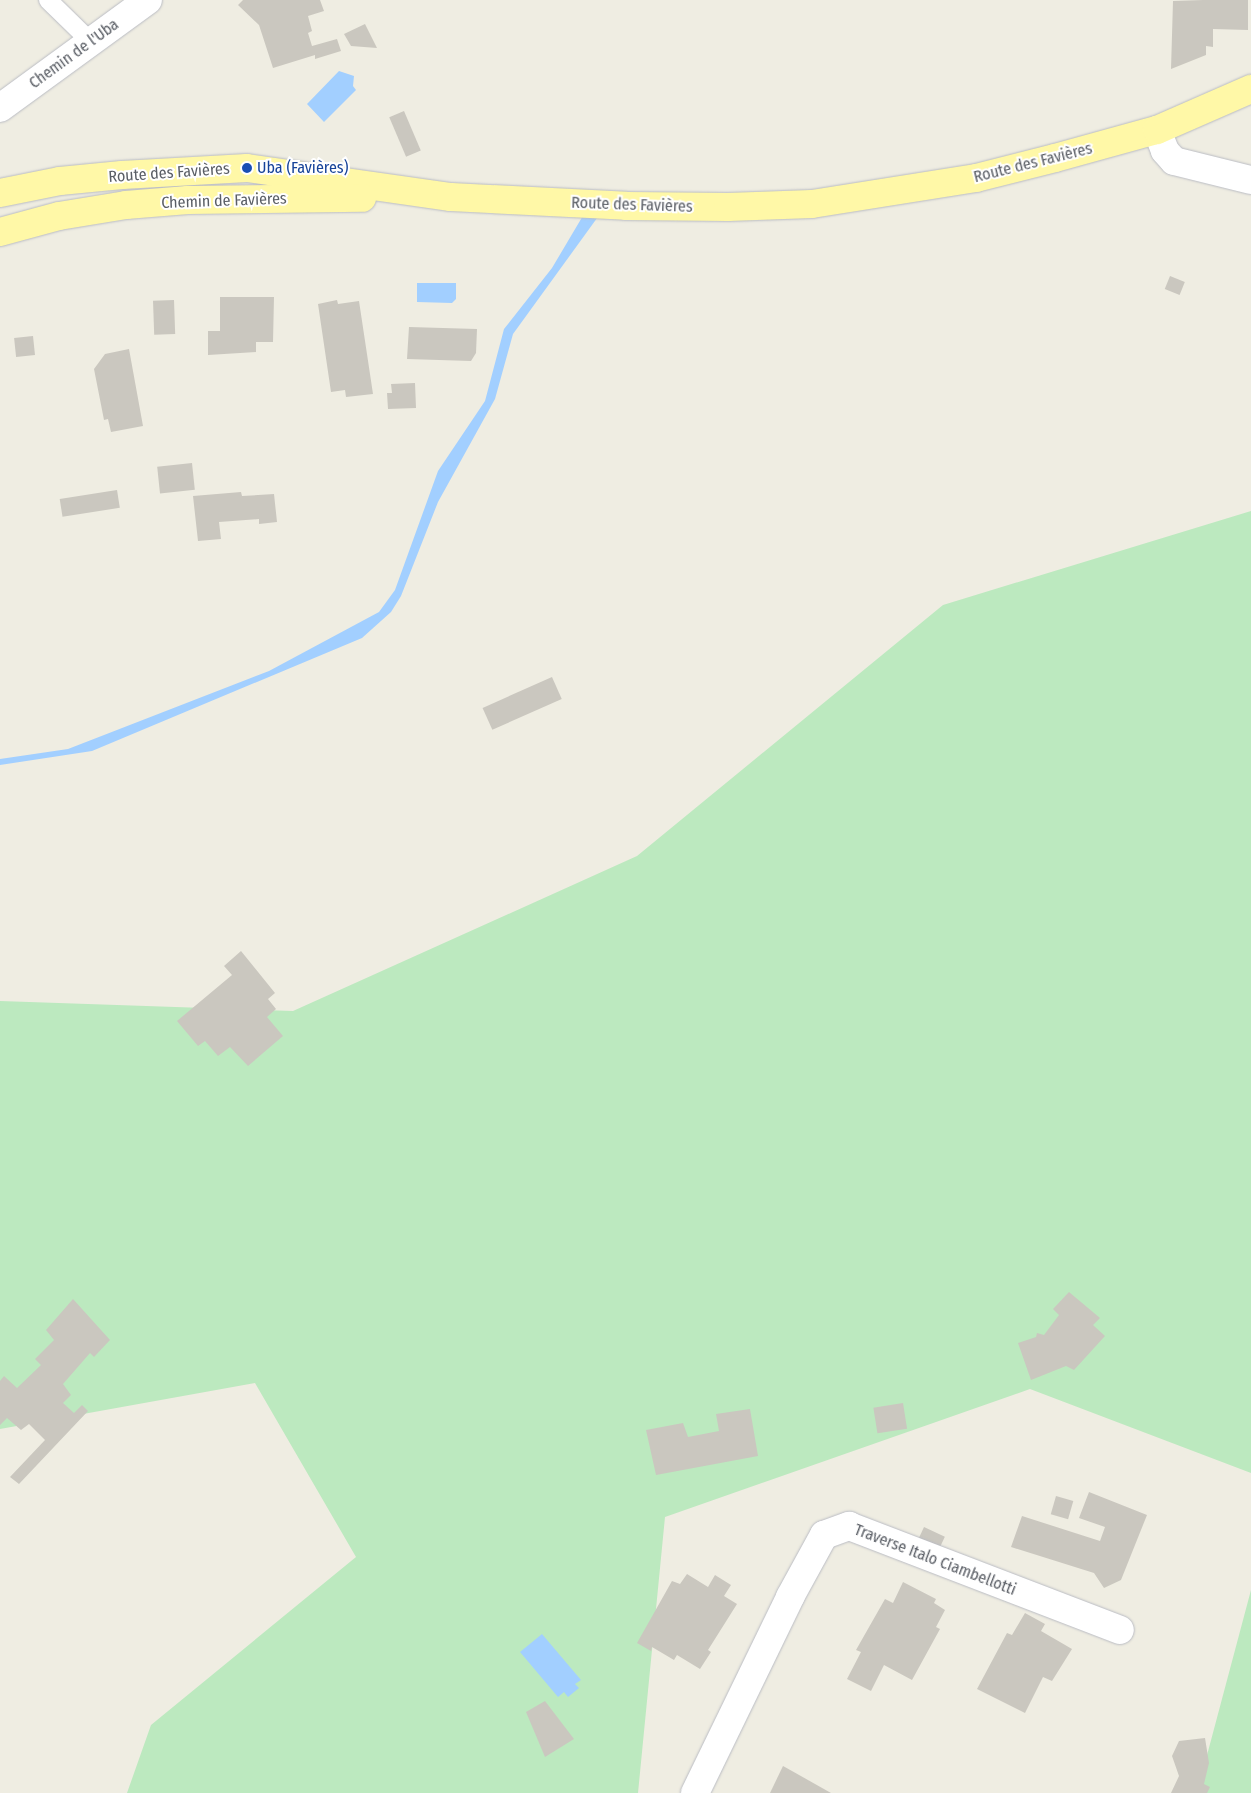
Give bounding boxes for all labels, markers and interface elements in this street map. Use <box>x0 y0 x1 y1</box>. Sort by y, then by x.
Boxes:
street label: Chemin de l'Uba <box>26 15 122 93</box>
street label: Route des Favières <box>972 139 1094 187</box>
place label: Uba (Favières) <box>257 158 348 178</box>
street label: Route des Favières <box>108 159 230 187</box>
marker: Uba (Favières) <box>241 162 253 174</box>
street label: Chemin de Favières <box>161 189 287 213</box>
street label: Route des Favières <box>571 193 693 217</box>
street label: Traverse Italo Ciambellotti <box>851 1520 1019 1600</box>

